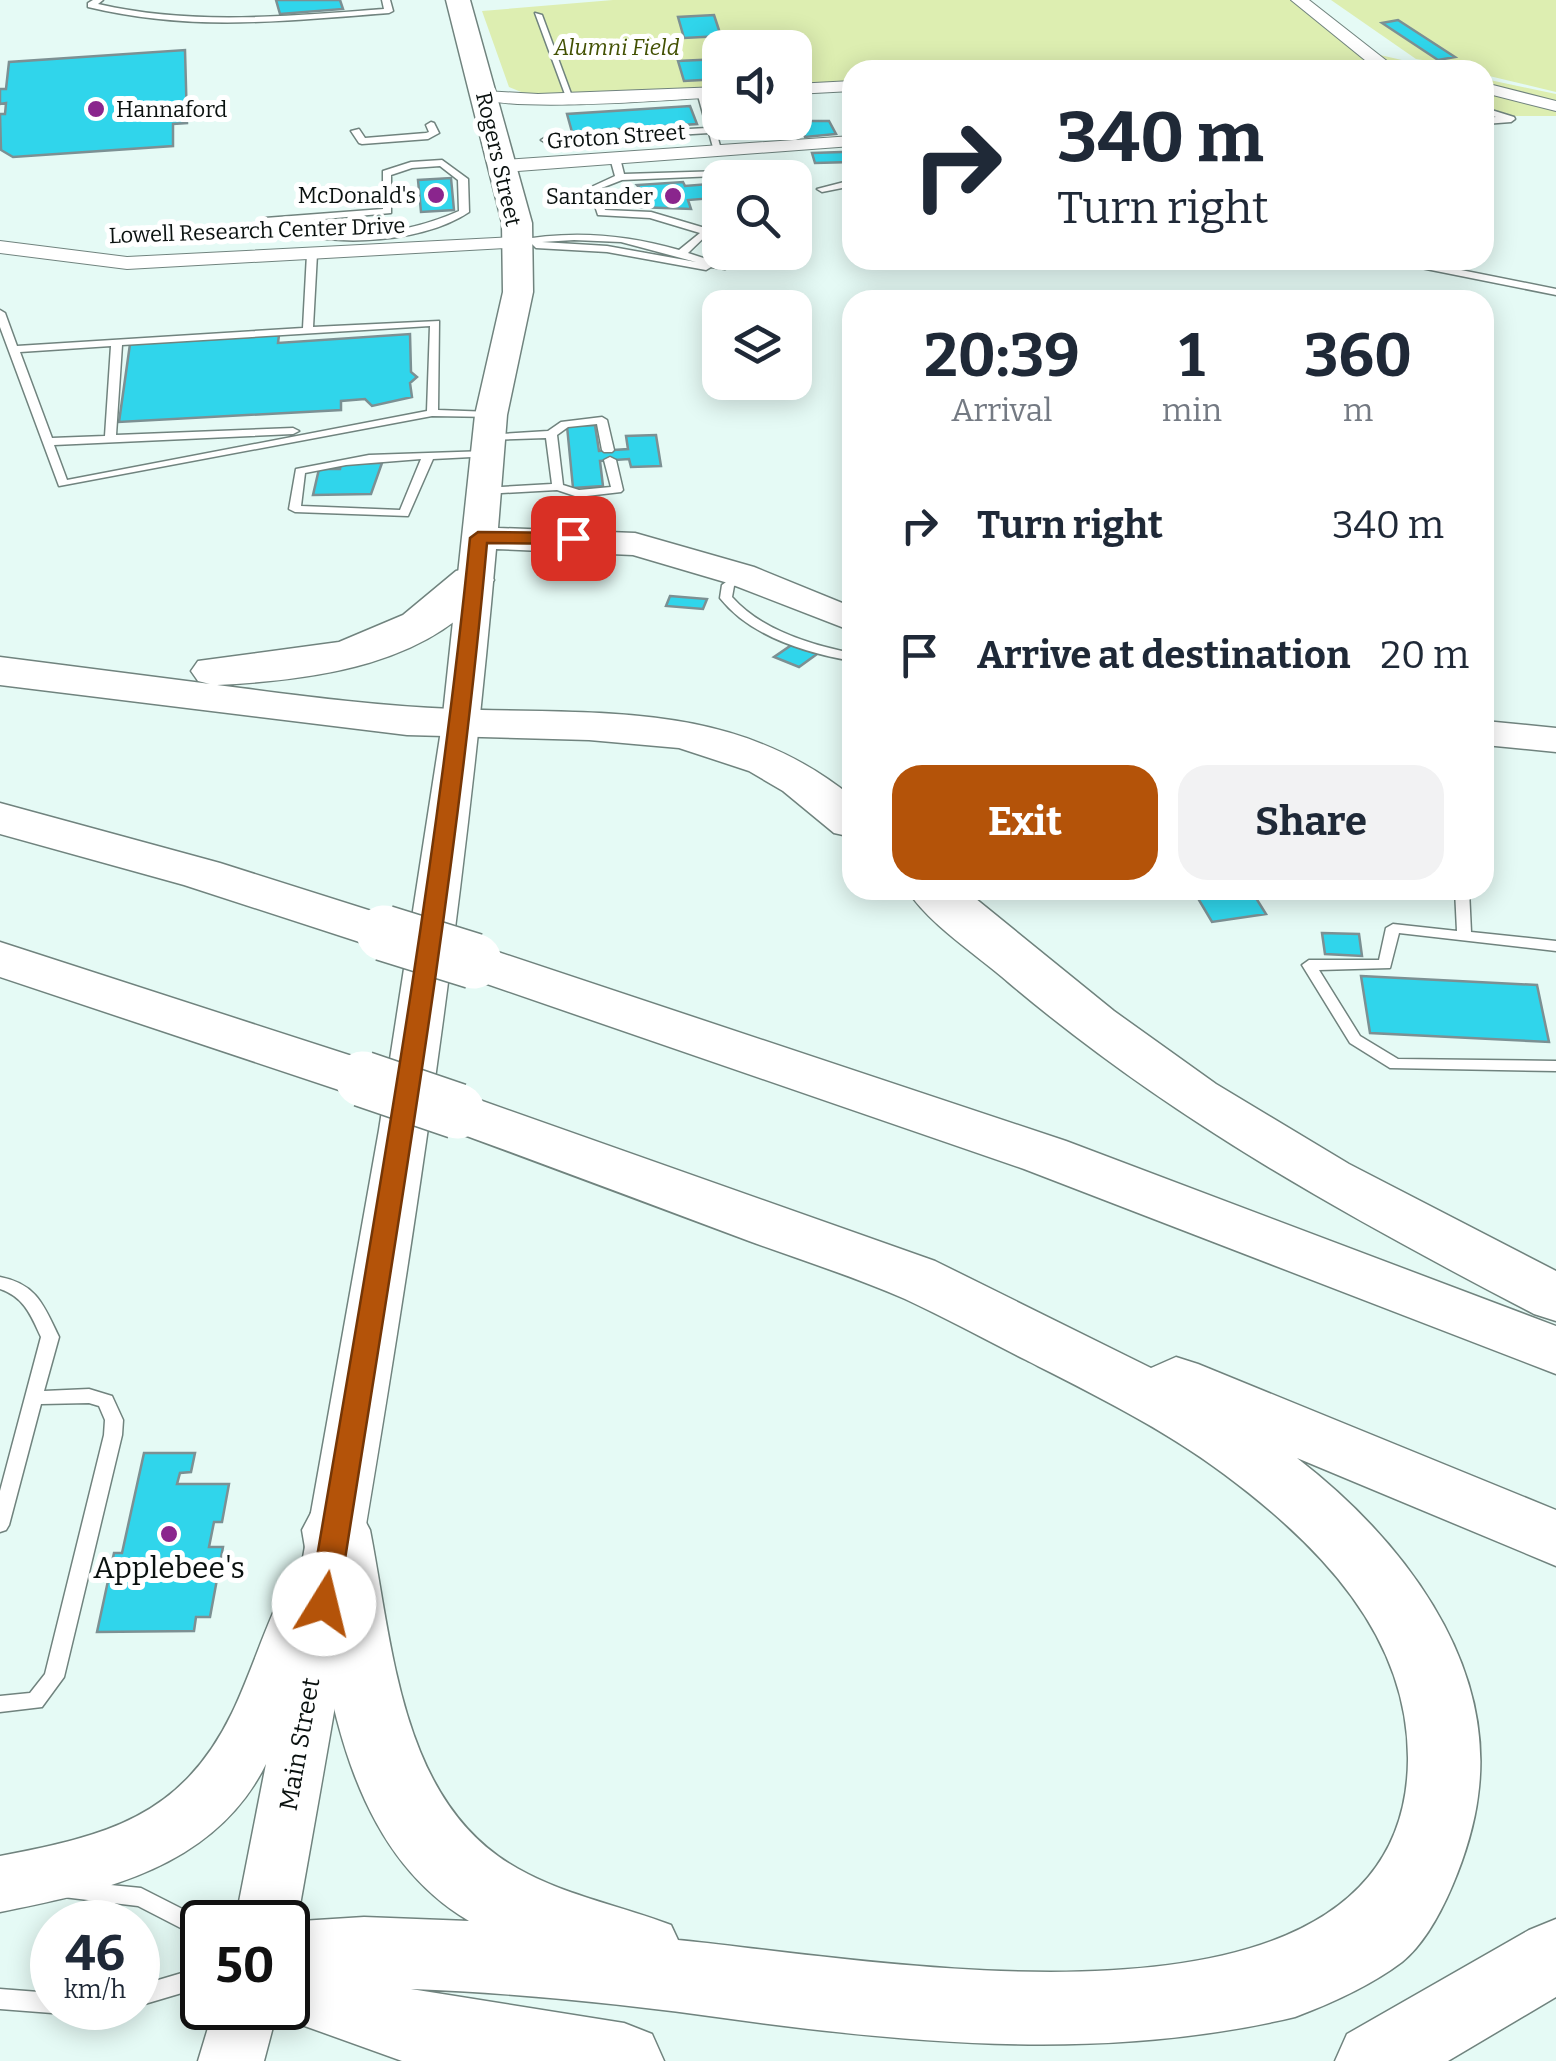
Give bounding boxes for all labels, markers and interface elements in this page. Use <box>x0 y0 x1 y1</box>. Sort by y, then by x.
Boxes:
map controls <box>702 30 812 400</box>
button: sound <box>702 30 812 140</box>
park label: Alumni Field <box>553 34 680 61</box>
street label: Rogers Street <box>470 89 527 229</box>
place label: Hannaford <box>116 96 227 123</box>
text: 340 m <box>1057 96 1264 180</box>
marker: Hannaford <box>85 98 107 120</box>
icon: right <box>892 100 1022 230</box>
street label: Groton Street <box>546 118 686 155</box>
button: search <box>702 160 812 270</box>
text: Turn right <box>1057 181 1269 235</box>
place label: McDonald's <box>298 182 416 209</box>
place label: Santander <box>546 183 653 210</box>
marker: McDonald's <box>425 184 447 206</box>
marker: Santander <box>662 185 684 207</box>
street label: Lowell Research Center Drive <box>108 212 406 249</box>
button: layers <box>702 290 812 400</box>
text: 20:39 <box>924 320 1080 392</box>
text: 1 <box>1179 320 1205 392</box>
text: 360 <box>1304 320 1412 392</box>
text: Arrival <box>951 391 1053 429</box>
text: min <box>1162 391 1222 429</box>
text: m <box>1343 391 1373 429</box>
pin <box>531 496 616 581</box>
icon: right <box>892 498 947 553</box>
text: Turn right <box>977 502 1163 548</box>
text: 340 m <box>1332 502 1444 548</box>
icon: arrive <box>546 511 601 566</box>
icon: arrive <box>892 628 947 683</box>
text: Arrive at destination <box>977 632 1350 678</box>
text: 20 m <box>1380 632 1469 678</box>
button: Exit <box>892 765 1158 880</box>
button: Share <box>1178 765 1444 880</box>
marker: Applebee's <box>158 1523 180 1545</box>
place label: Applebee's <box>93 1550 245 1586</box>
position arrow <box>272 1552 376 1656</box>
street label: Main Street <box>274 1675 326 1813</box>
speed limit sign: 50 <box>180 1900 310 2030</box>
text: 46 <box>65 1923 125 1983</box>
text: km/h <box>64 1975 126 2005</box>

